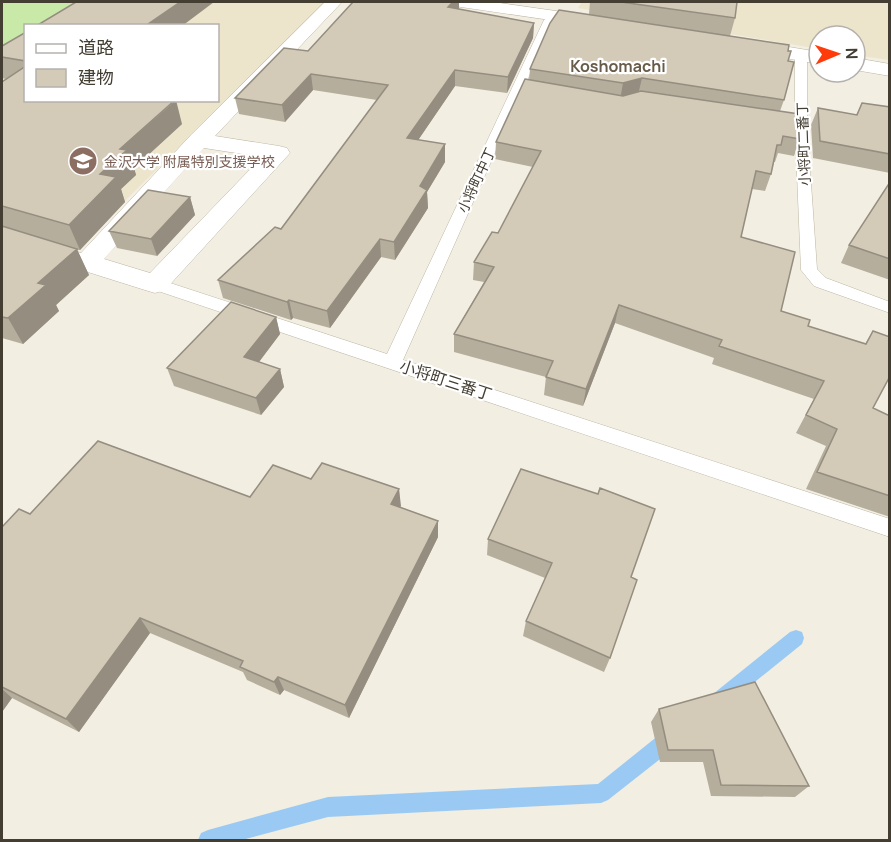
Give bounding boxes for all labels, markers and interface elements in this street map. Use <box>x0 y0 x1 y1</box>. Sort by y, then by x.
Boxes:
legend <box>24 24 219 102</box>
north arrow <box>807 24 867 84</box>
text: 道路 <box>78 35 114 59</box>
text: N <box>841 47 863 60</box>
district label: Koshomachi <box>570 55 666 77</box>
text: 建物 <box>78 65 114 89</box>
street label: 小将町二番丁 <box>792 102 814 186</box>
street label: 小将町中丁 <box>453 144 499 216</box>
school or university icon: 金沢大学 附属特別支援学校 <box>67 145 99 177</box>
place label: 金沢大学 附属特別支援学校 <box>104 152 275 171</box>
street label: 小将町三番丁 <box>397 355 495 405</box>

